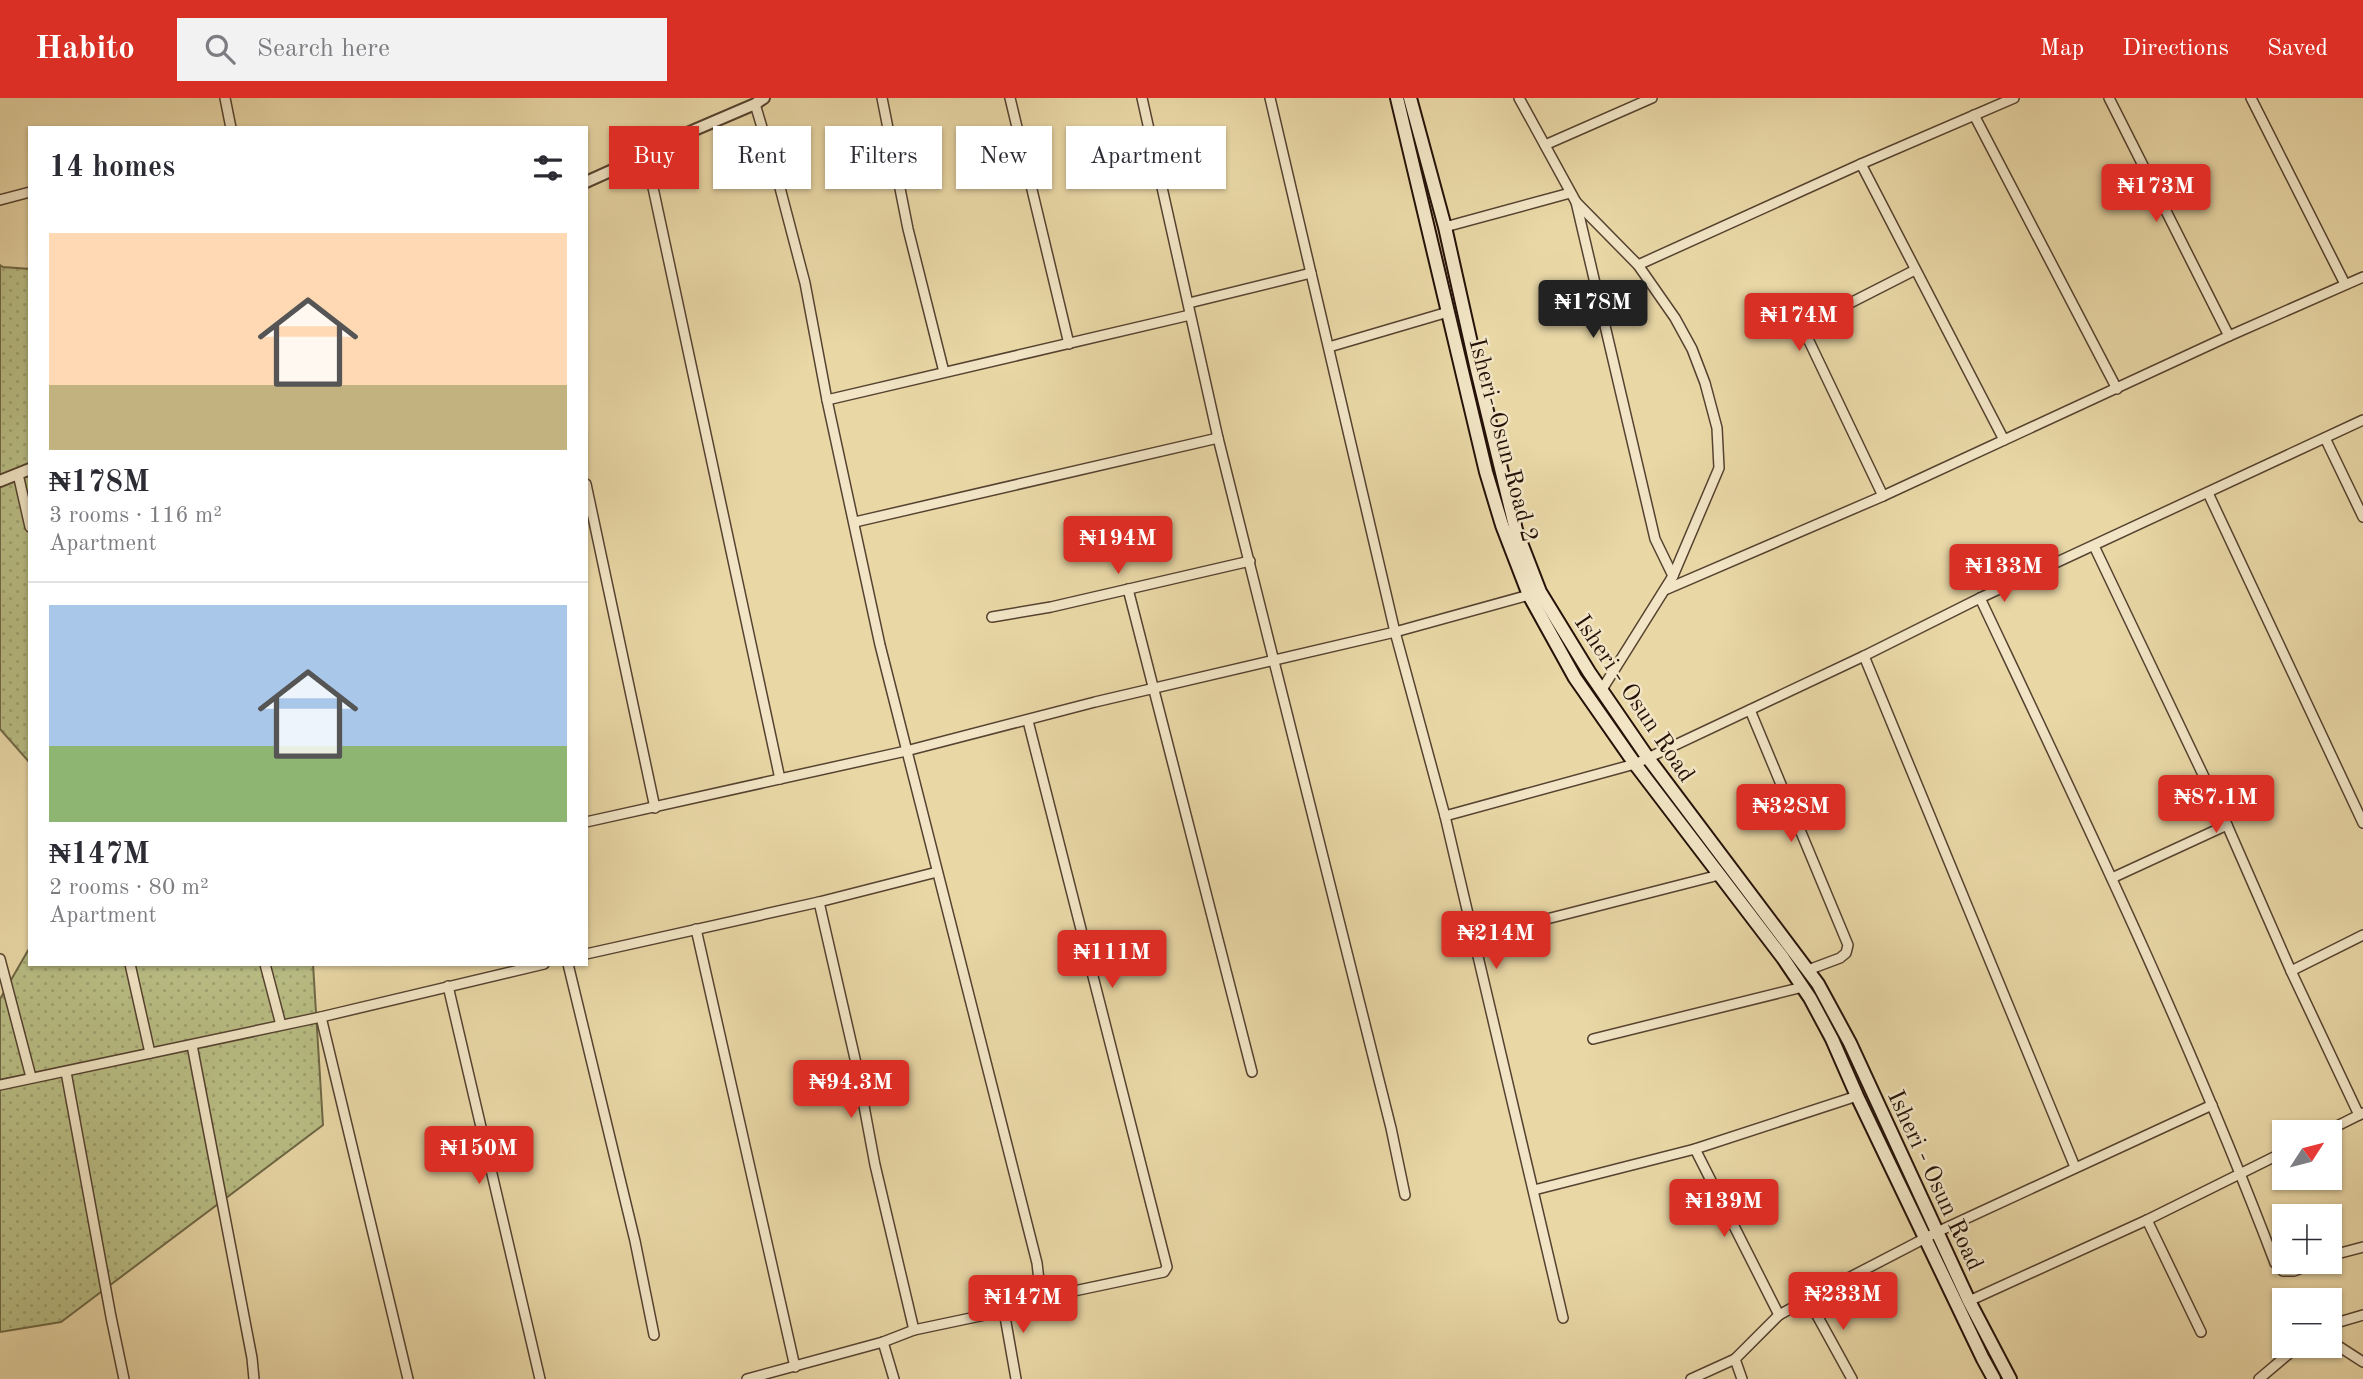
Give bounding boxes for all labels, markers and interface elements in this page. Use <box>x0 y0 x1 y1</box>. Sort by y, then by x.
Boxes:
search box <box>177 18 667 81</box>
icon: search <box>201 30 239 68</box>
text: Habito <box>35 33 135 66</box>
text: Search here <box>257 36 390 62</box>
text: Map <box>2040 37 2084 61</box>
text: Directions <box>2122 37 2229 61</box>
text: Saved <box>2267 37 2328 61</box>
chip: Buy <box>609 126 699 189</box>
chip: Rent <box>713 126 811 189</box>
chip: Filters <box>825 126 942 189</box>
chip: New <box>956 126 1052 189</box>
chip: Apartment <box>1066 126 1226 189</box>
icon: filters <box>529 149 567 187</box>
text: 14 homes <box>49 153 175 183</box>
pin: ₦173M <box>2107 164 2205 224</box>
text: ₦173M <box>2117 175 2195 198</box>
icon: home <box>245 279 371 405</box>
pin: ₦178M <box>1544 280 1642 340</box>
text: ₦178M <box>1554 291 1632 314</box>
pin: ₦174M <box>1750 294 1848 353</box>
text: ₦174M <box>1760 304 1838 327</box>
street label: Isheri- Osun Road 2 <box>1463 336 1541 545</box>
text: ₦178M <box>49 468 150 498</box>
text: 3 rooms · 116 m² <box>49 504 222 527</box>
pin: ₦194M <box>1069 517 1167 576</box>
text: ₦194M <box>1079 527 1157 550</box>
text: Apartment <box>49 532 157 555</box>
pin: ₦133M <box>1955 545 2053 604</box>
text: ₦133M <box>1965 555 2043 578</box>
street label: Isheri - Osun Road <box>1569 611 1698 787</box>
icon: home <box>245 651 371 777</box>
pin: ₦87.1M <box>2159 776 2273 835</box>
pin: ₦328M <box>1742 784 1840 844</box>
text: ₦87.1M <box>2174 786 2258 809</box>
text: ₦328M <box>1752 795 1830 818</box>
text: ₦147M <box>49 840 150 870</box>
text: 2 rooms · 80 m² <box>49 876 209 899</box>
text: Apartment <box>49 904 157 927</box>
pin: ₦214M <box>1447 912 1545 971</box>
text: ₦214M <box>1457 922 1535 945</box>
pin: ₦111M <box>1063 930 1161 990</box>
text: ₦111M <box>1073 941 1151 964</box>
pin: ₦94.3M <box>794 1060 908 1120</box>
text: ₦94.3M <box>809 1071 893 1094</box>
street label: Isheri - Osun Road <box>1882 1087 1986 1275</box>
north arrow <box>2272 1120 2342 1190</box>
map controls <box>2272 1120 2342 1358</box>
pin: ₦150M <box>430 1126 528 1186</box>
text: ₦150M <box>440 1137 518 1160</box>
pin: ₦139M <box>1675 1180 1773 1239</box>
text: ₦139M <box>1685 1190 1763 1213</box>
button: + <box>2272 1204 2342 1274</box>
pin: ₦233M <box>1794 1272 1892 1332</box>
pin: ₦147M <box>974 1276 1072 1335</box>
text: ₦233M <box>1804 1283 1882 1306</box>
text: ₦147M <box>984 1286 1062 1309</box>
button: − <box>2272 1288 2342 1358</box>

